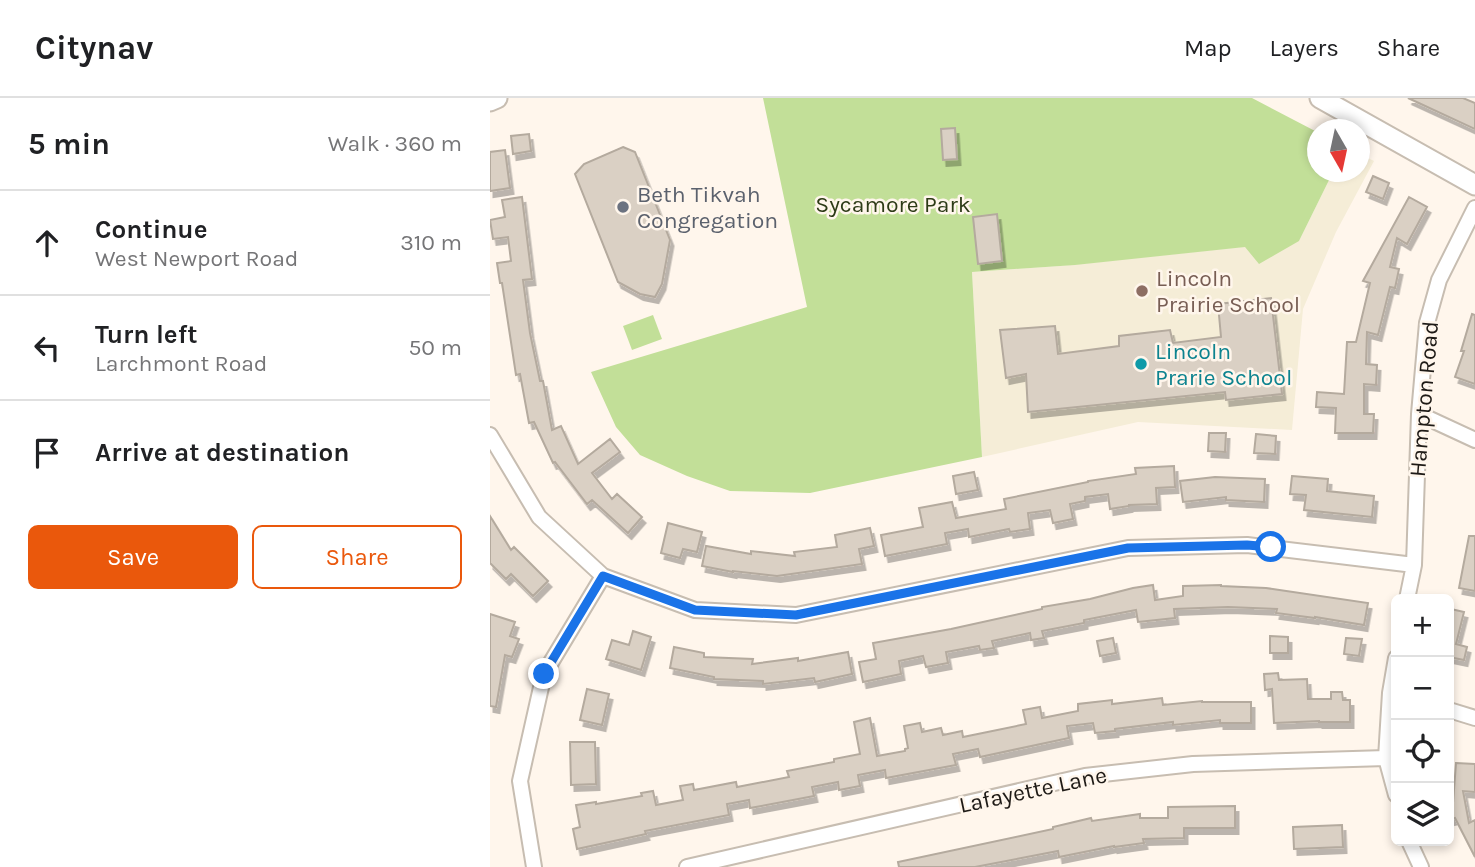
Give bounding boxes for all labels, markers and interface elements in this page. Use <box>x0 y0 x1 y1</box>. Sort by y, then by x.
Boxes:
text: Citynav <box>35 29 153 67</box>
text: Map <box>1184 34 1232 62</box>
text: Layers <box>1270 34 1339 62</box>
text: Share <box>1377 34 1440 62</box>
north arrow <box>1307 119 1370 182</box>
text: 5 min <box>28 126 110 162</box>
text: Walk · 360 m <box>328 130 462 157</box>
place label: Beth Tikvah Congregation <box>637 181 778 234</box>
park label: Sycamore Park <box>815 191 971 218</box>
marker: Beth Tikvah Congregation <box>615 199 631 215</box>
text: Continue <box>95 214 207 245</box>
icon: ahead <box>28 224 66 262</box>
text: 310 m <box>400 229 462 256</box>
text: West Newport Road <box>95 245 298 272</box>
place label: Lincoln Prairie School <box>1156 265 1300 318</box>
marker: Lincoln Prairie School <box>1134 283 1150 299</box>
text: Turn left <box>95 319 197 350</box>
street label: Hampton Road <box>1404 320 1444 478</box>
icon: left <box>28 329 66 367</box>
text: 50 m <box>408 334 462 361</box>
place label: Lincoln Prarie School <box>1155 338 1292 391</box>
text: Larchmont Road <box>95 350 268 377</box>
marker: Lincoln Prarie School <box>1133 356 1149 372</box>
icon: arrive <box>28 434 66 472</box>
text: Arrive at destination <box>95 437 349 468</box>
button: Save <box>28 525 238 589</box>
button: Share <box>252 525 462 589</box>
route start <box>1255 531 1286 562</box>
map controls <box>1391 594 1454 846</box>
button: + <box>1391 594 1454 657</box>
button: − <box>1391 657 1454 720</box>
route end <box>528 658 559 689</box>
button: locate <box>1391 720 1454 783</box>
street label: Lafayette Lane <box>957 761 1109 819</box>
button: layers <box>1391 783 1454 846</box>

